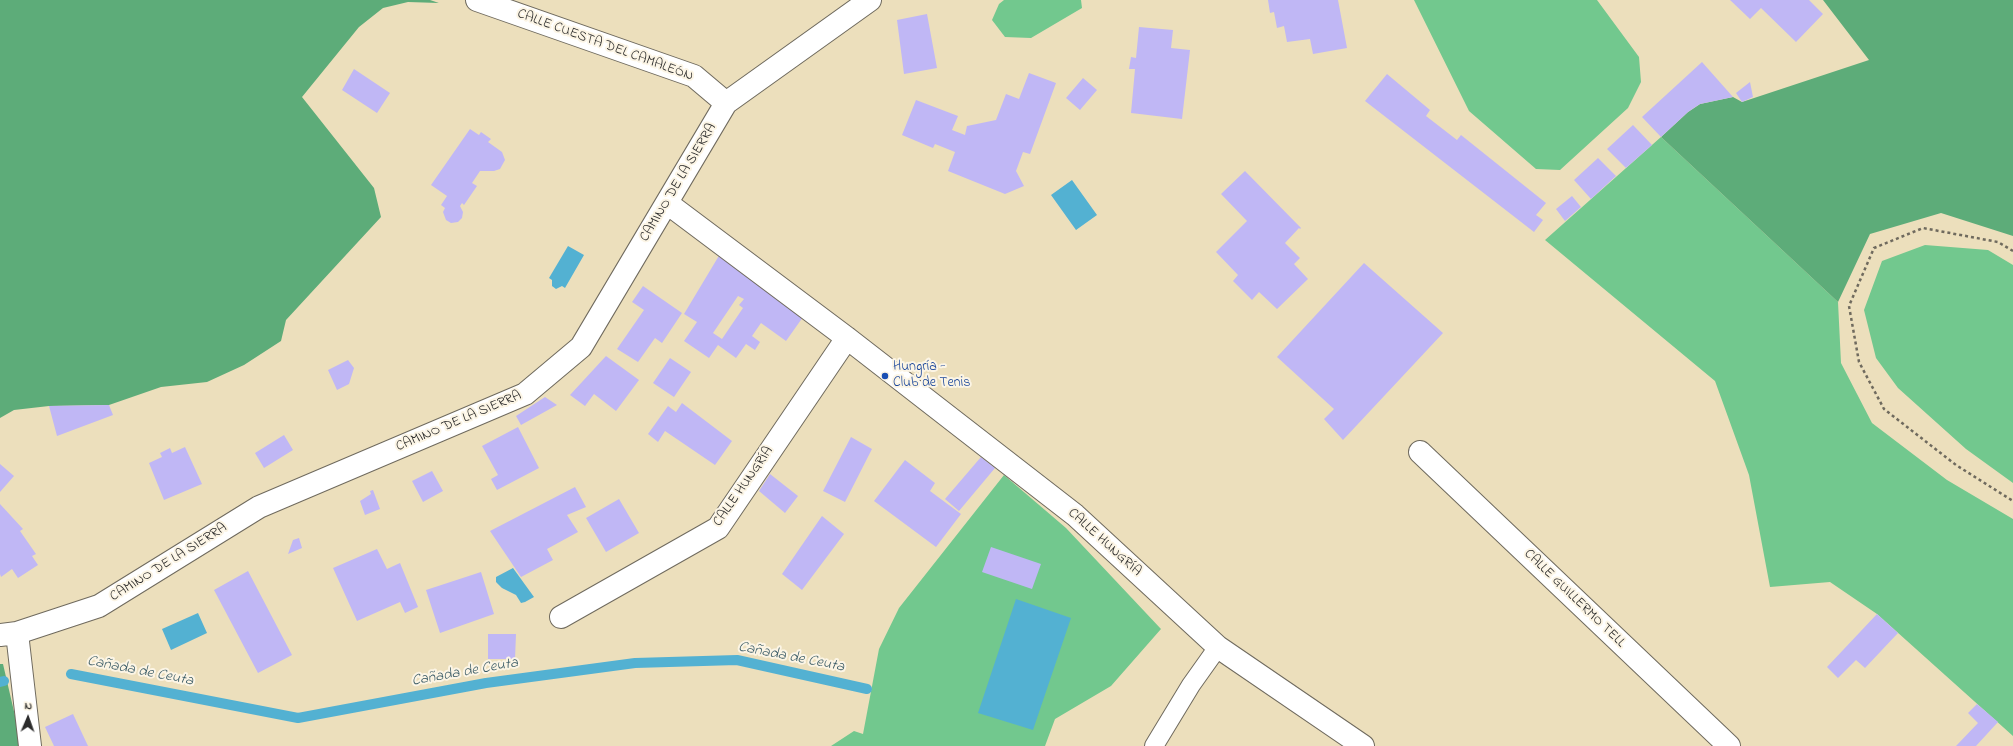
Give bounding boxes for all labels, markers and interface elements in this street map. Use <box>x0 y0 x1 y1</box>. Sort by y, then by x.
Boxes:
street label: CALLE CUESTA DEL CAMALEÓN <box>515 6 695 86</box>
street label: CAMINO DE LA SIERRA <box>637 121 721 245</box>
place label: Hungría - Club de Tenis <box>893 360 970 392</box>
marker: Hungría - Club de Tenis <box>880 371 890 381</box>
street label: CAMINO DE LA SIERRA <box>394 388 524 456</box>
street label: CALLE HUNGRÍA <box>710 444 778 530</box>
street label: CALLE HUNGRÍA <box>1064 505 1144 581</box>
street label: CAMINO DE LA SIERRA <box>107 520 231 606</box>
street label: CALLE GUILLERMO TELL <box>1520 546 1628 652</box>
water label: Cañada de Ceuta <box>736 639 846 677</box>
water label: Cañada de Ceuta <box>85 653 195 691</box>
water label: Cañada de Ceuta <box>410 655 520 691</box>
north arrow <box>8 698 48 738</box>
text: N <box>24 698 32 714</box>

